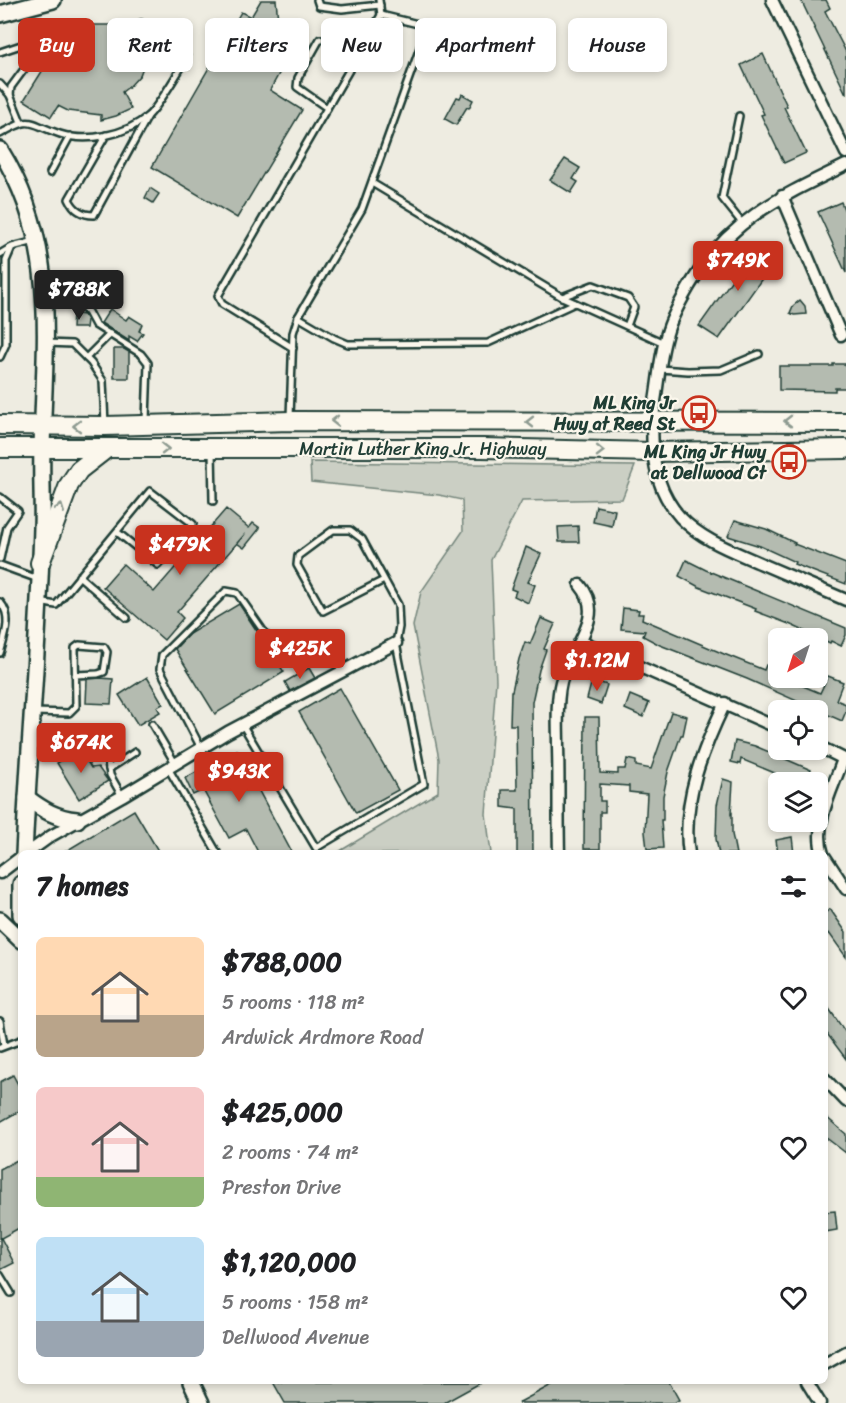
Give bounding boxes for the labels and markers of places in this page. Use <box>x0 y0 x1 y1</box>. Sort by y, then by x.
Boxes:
pin: $749K <box>696 241 780 292</box>
pin: $788K <box>37 270 121 321</box>
place label: ML King Jr Hwy at Reed St <box>553 387 678 440</box>
bus stop icon: ML King Jr Hwy at Reed St <box>681 395 717 431</box>
place label: ML King Jr Hwy at Dellwood Ct <box>643 436 768 489</box>
bus stop icon: ML King Jr Hwy at Dellwood Ct <box>771 444 807 480</box>
pin: $479K <box>138 525 222 576</box>
pin: $425K <box>258 629 342 680</box>
pin: $1.12M <box>548 641 646 692</box>
pin: $674K <box>39 723 123 774</box>
pin: $943K <box>197 752 281 803</box>

